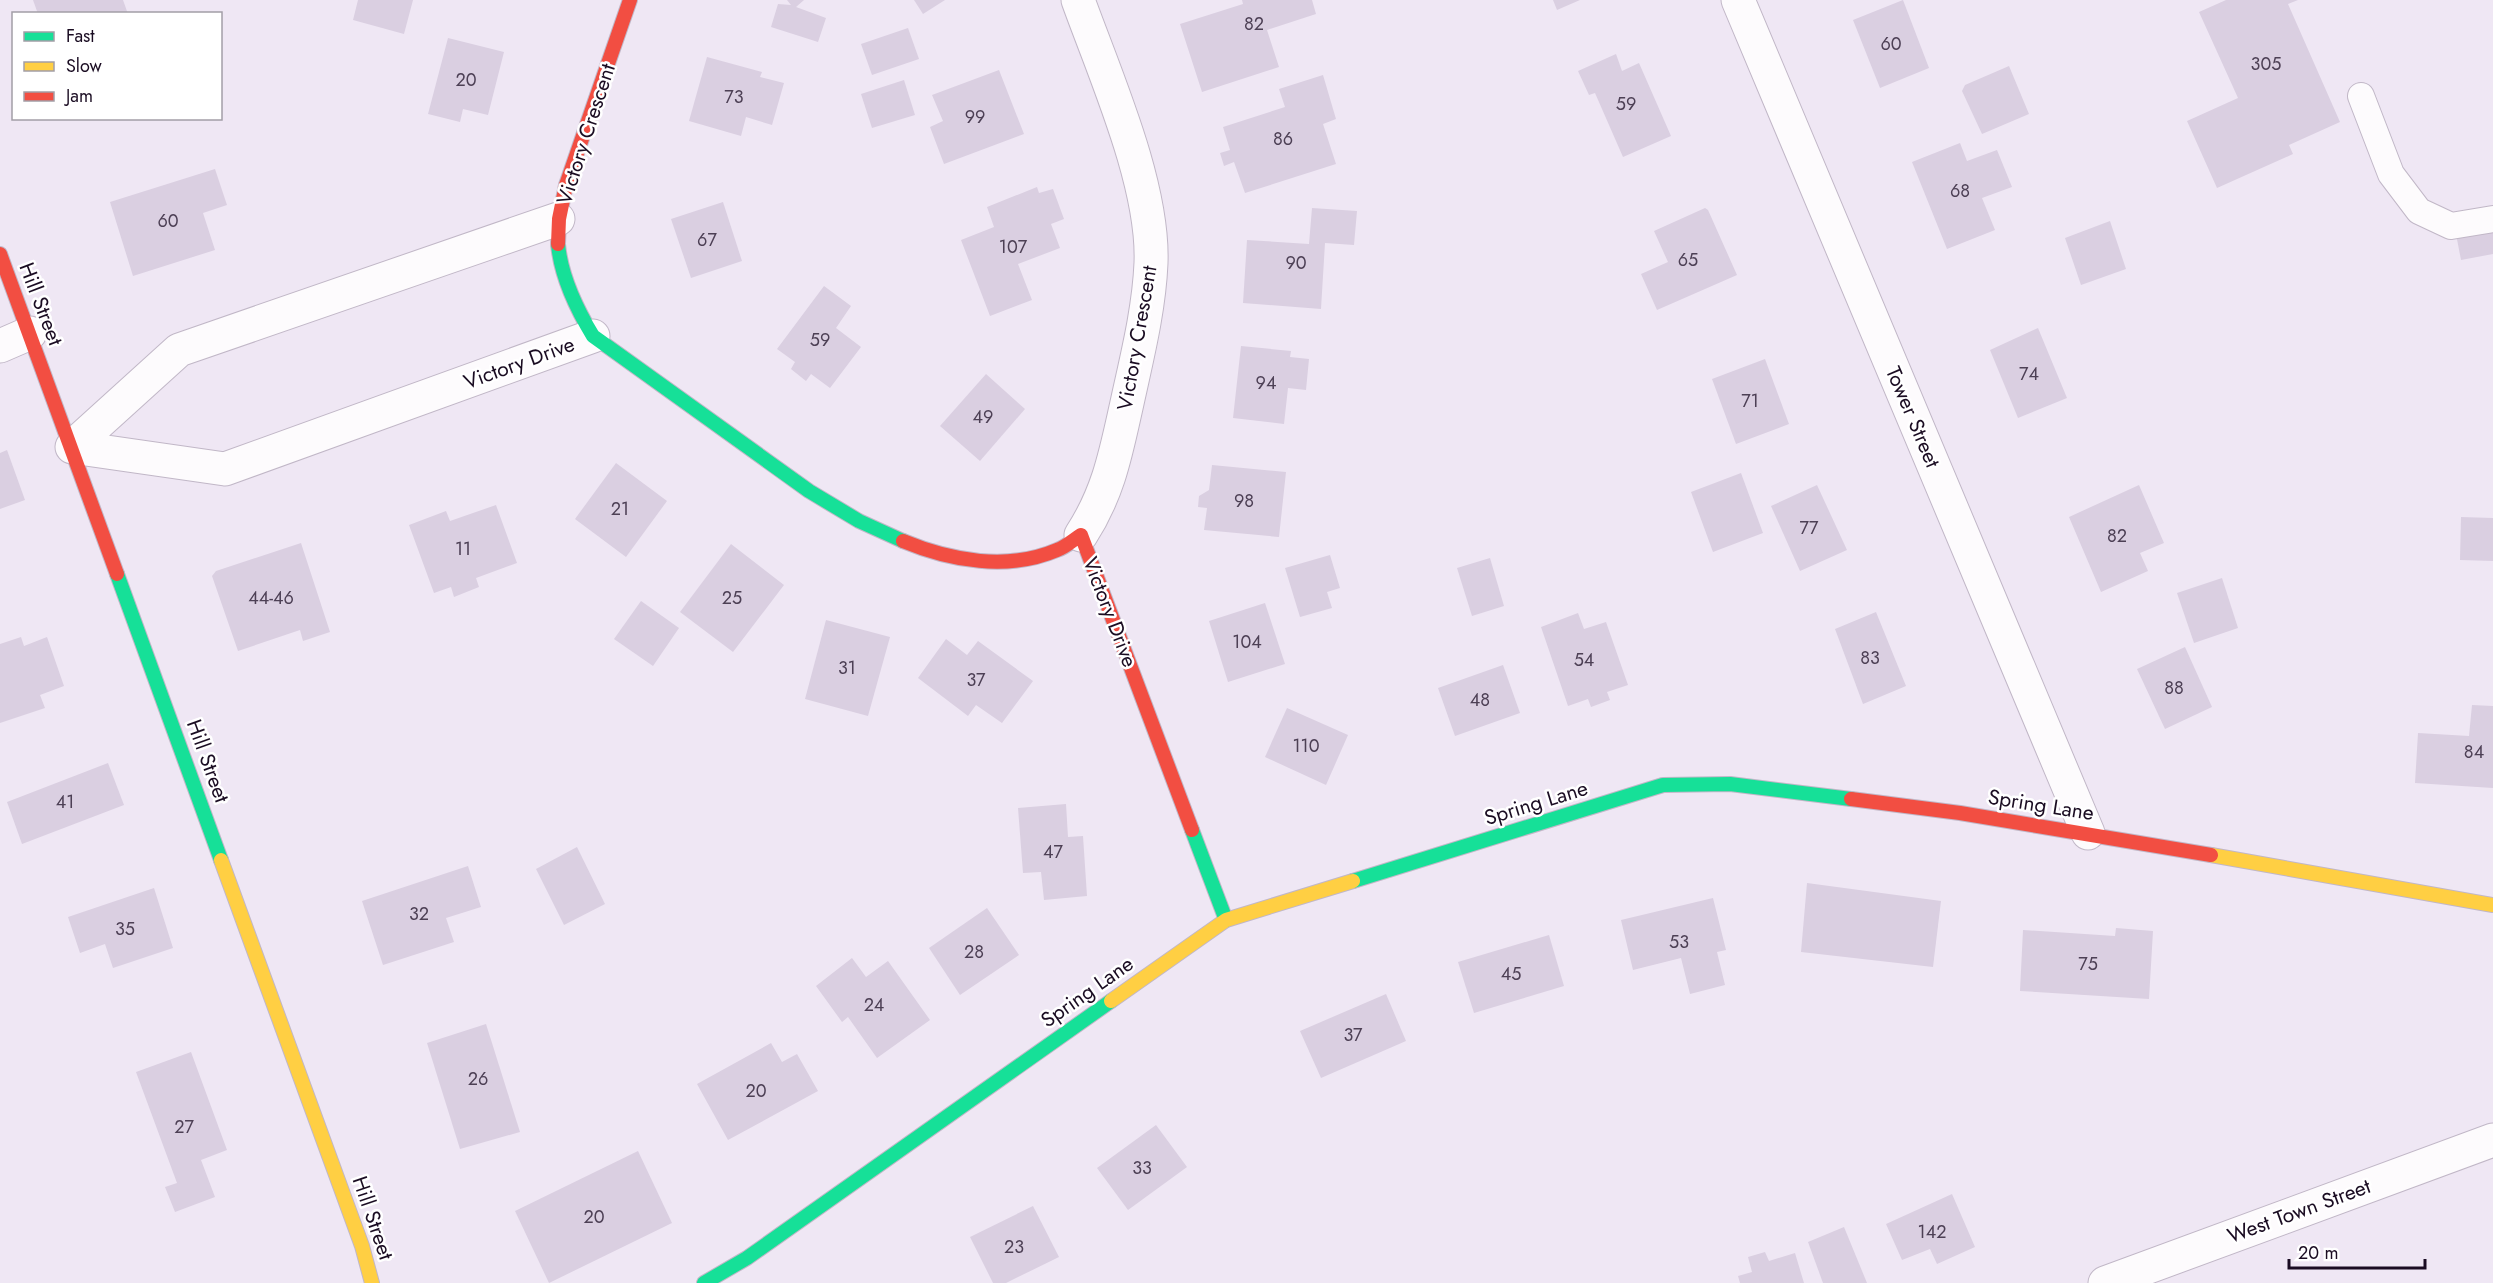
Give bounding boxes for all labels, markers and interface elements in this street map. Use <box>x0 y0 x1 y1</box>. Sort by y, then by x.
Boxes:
house number: 82 <box>1244 11 1264 37</box>
legend <box>12 12 222 120</box>
text: Fast <box>66 23 95 49</box>
house number: 60 <box>1880 31 1902 57</box>
house number: 305 <box>2251 51 2281 77</box>
text: Slow <box>66 53 103 79</box>
street label: Victory Crescent <box>549 60 623 208</box>
house number: 20 <box>455 67 477 93</box>
text: Jam <box>64 83 93 109</box>
house number: 73 <box>724 84 744 110</box>
house number: 59 <box>1616 91 1636 117</box>
house number: 99 <box>965 104 985 130</box>
house number: 86 <box>1273 126 1293 152</box>
house number: 68 <box>1950 178 1970 204</box>
house number: 60 <box>157 208 179 234</box>
house number: 67 <box>697 227 717 253</box>
house number: 107 <box>999 234 1028 260</box>
house number: 65 <box>1678 247 1698 273</box>
house number: 90 <box>1285 250 1307 276</box>
street label: Hill Street <box>11 258 71 350</box>
street label: Victory Crescent <box>1109 263 1165 413</box>
house number: 59 <box>810 327 830 353</box>
street label: Victory Drive <box>459 329 579 397</box>
house number: 74 <box>2019 361 2039 387</box>
street label: Tower Street <box>1878 362 1948 472</box>
house number: 94 <box>1256 370 1276 396</box>
house number: 71 <box>1741 388 1759 414</box>
house number: 49 <box>973 404 993 430</box>
house number: 98 <box>1234 488 1254 514</box>
house number: 21 <box>611 496 629 522</box>
house number: 77 <box>1800 515 1819 541</box>
house number: 82 <box>2107 523 2127 549</box>
house number: 11 <box>455 536 471 562</box>
street label: Victory Drive <box>1075 553 1145 672</box>
house number: 44-46 <box>248 585 294 611</box>
house number: 25 <box>722 585 742 611</box>
house number: 104 <box>1232 629 1262 655</box>
house number: 83 <box>1860 645 1880 671</box>
house number: 54 <box>1574 647 1594 673</box>
house number: 31 <box>838 655 856 681</box>
house number: 37 <box>966 667 986 693</box>
house number: 88 <box>2164 675 2184 701</box>
house number: 48 <box>1470 687 1490 713</box>
street label: Hill Street <box>179 715 237 807</box>
house number: 110 <box>1293 733 1320 759</box>
house number: 84 <box>2464 739 2484 765</box>
street label: Spring Lane <box>1481 773 1592 833</box>
street label: Spring Lane <box>1986 782 2096 828</box>
house number: 41 <box>56 789 74 815</box>
house number: 47 <box>1043 839 1064 865</box>
house number: 32 <box>409 901 429 927</box>
house number: 35 <box>115 916 135 942</box>
house number: 53 <box>1669 929 1689 955</box>
house number: 28 <box>964 939 984 965</box>
street label: Spring Lane <box>1035 949 1140 1035</box>
house number: 75 <box>2078 951 2098 977</box>
house number: 45 <box>1501 961 1521 987</box>
house number: 24 <box>864 992 884 1018</box>
house number: 37 <box>1343 1022 1363 1048</box>
house number: 26 <box>468 1066 488 1092</box>
house number: 20 <box>745 1078 767 1104</box>
house number: 27 <box>174 1114 194 1140</box>
house number: 33 <box>1132 1155 1152 1181</box>
street label: West Town Street <box>2223 1171 2375 1251</box>
street label: Hill Street <box>345 1172 401 1264</box>
house number: 20 <box>583 1204 605 1230</box>
house number: 142 <box>1918 1219 1946 1245</box>
scale bar <box>2289 1232 2426 1270</box>
house number: 23 <box>1004 1234 1024 1260</box>
text: 20 m <box>2298 1240 2338 1266</box>

